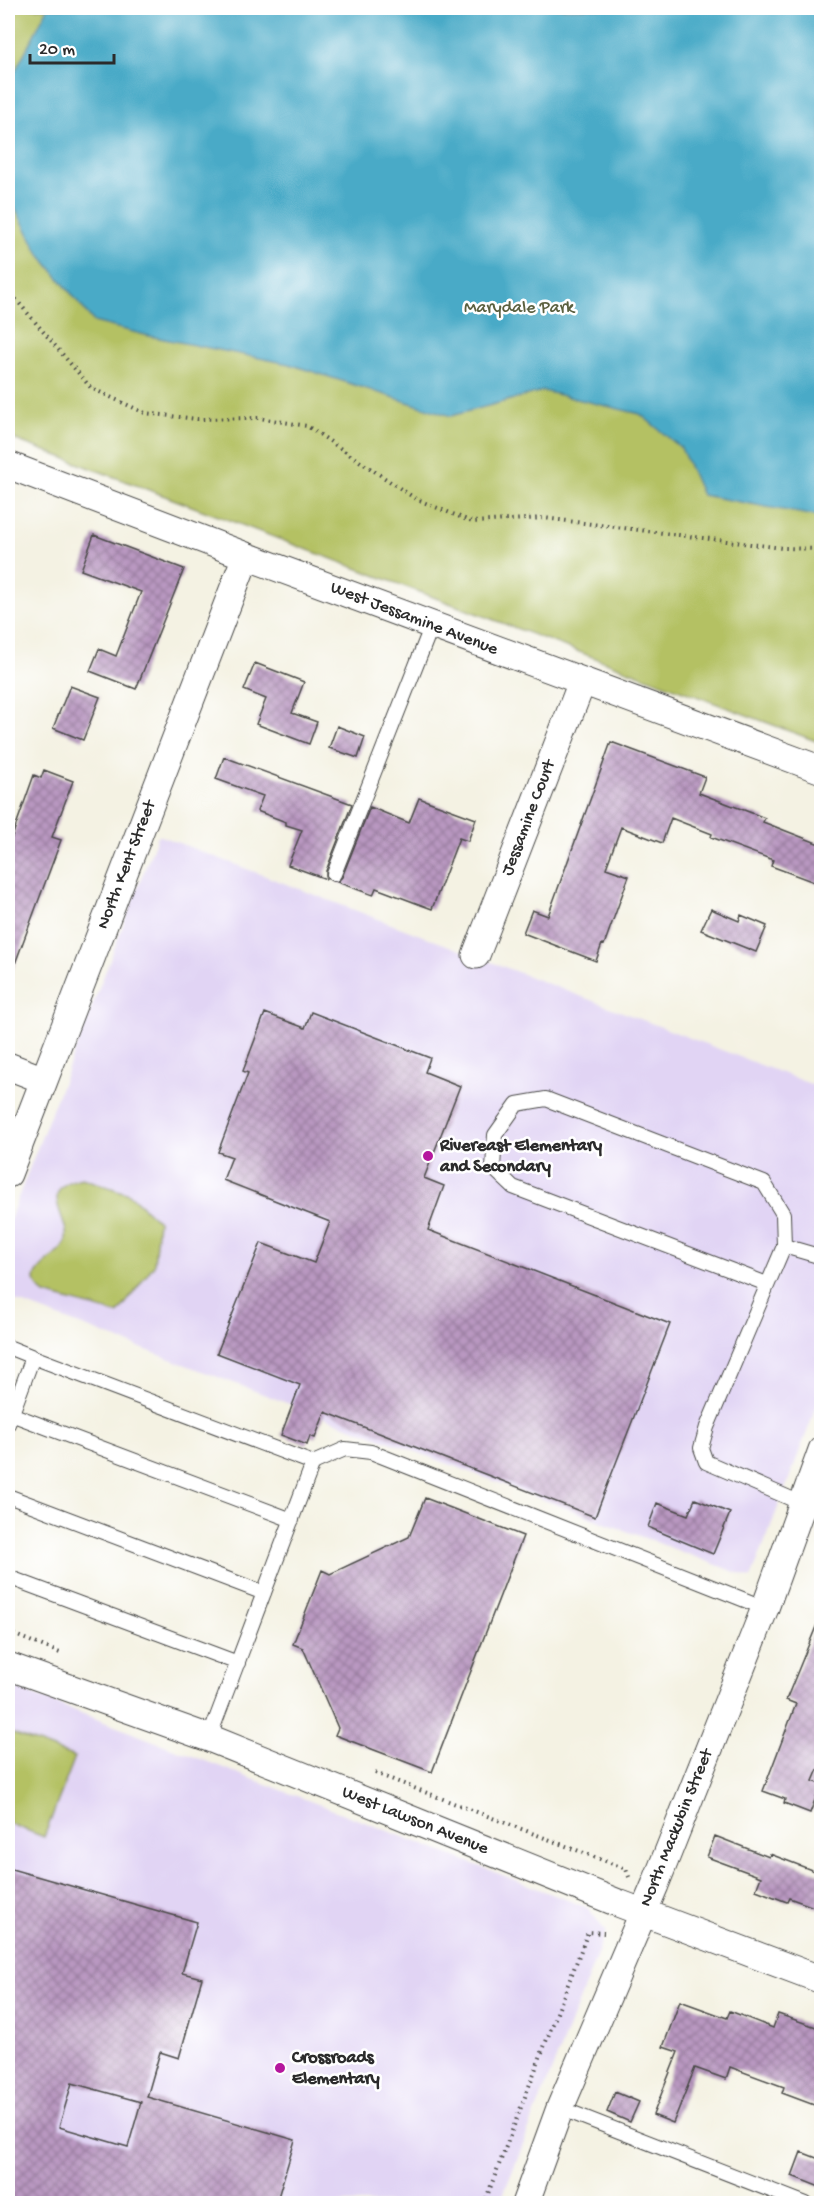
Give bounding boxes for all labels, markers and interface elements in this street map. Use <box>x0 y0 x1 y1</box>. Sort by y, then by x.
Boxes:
scale bar <box>30 27 114 65</box>
text: 20 m <box>39 40 75 61</box>
park label: Marydale Park <box>464 298 576 319</box>
street label: West Jessamine Avenue <box>327 577 501 661</box>
street label: Jessamine Court <box>497 756 561 879</box>
street label: North Kent Street <box>93 796 162 932</box>
place label: Rivereast Elementary and Secondary <box>439 1136 602 1178</box>
marker: Rivereast Elementary and Secondary <box>421 1149 435 1163</box>
street label: North Mackubin Street <box>636 1745 719 1910</box>
street label: West Lawson Avenue <box>339 1782 492 1860</box>
place label: Crossroads Elementary <box>291 2048 380 2090</box>
marker: Crossroads Elementary <box>273 2061 287 2075</box>

